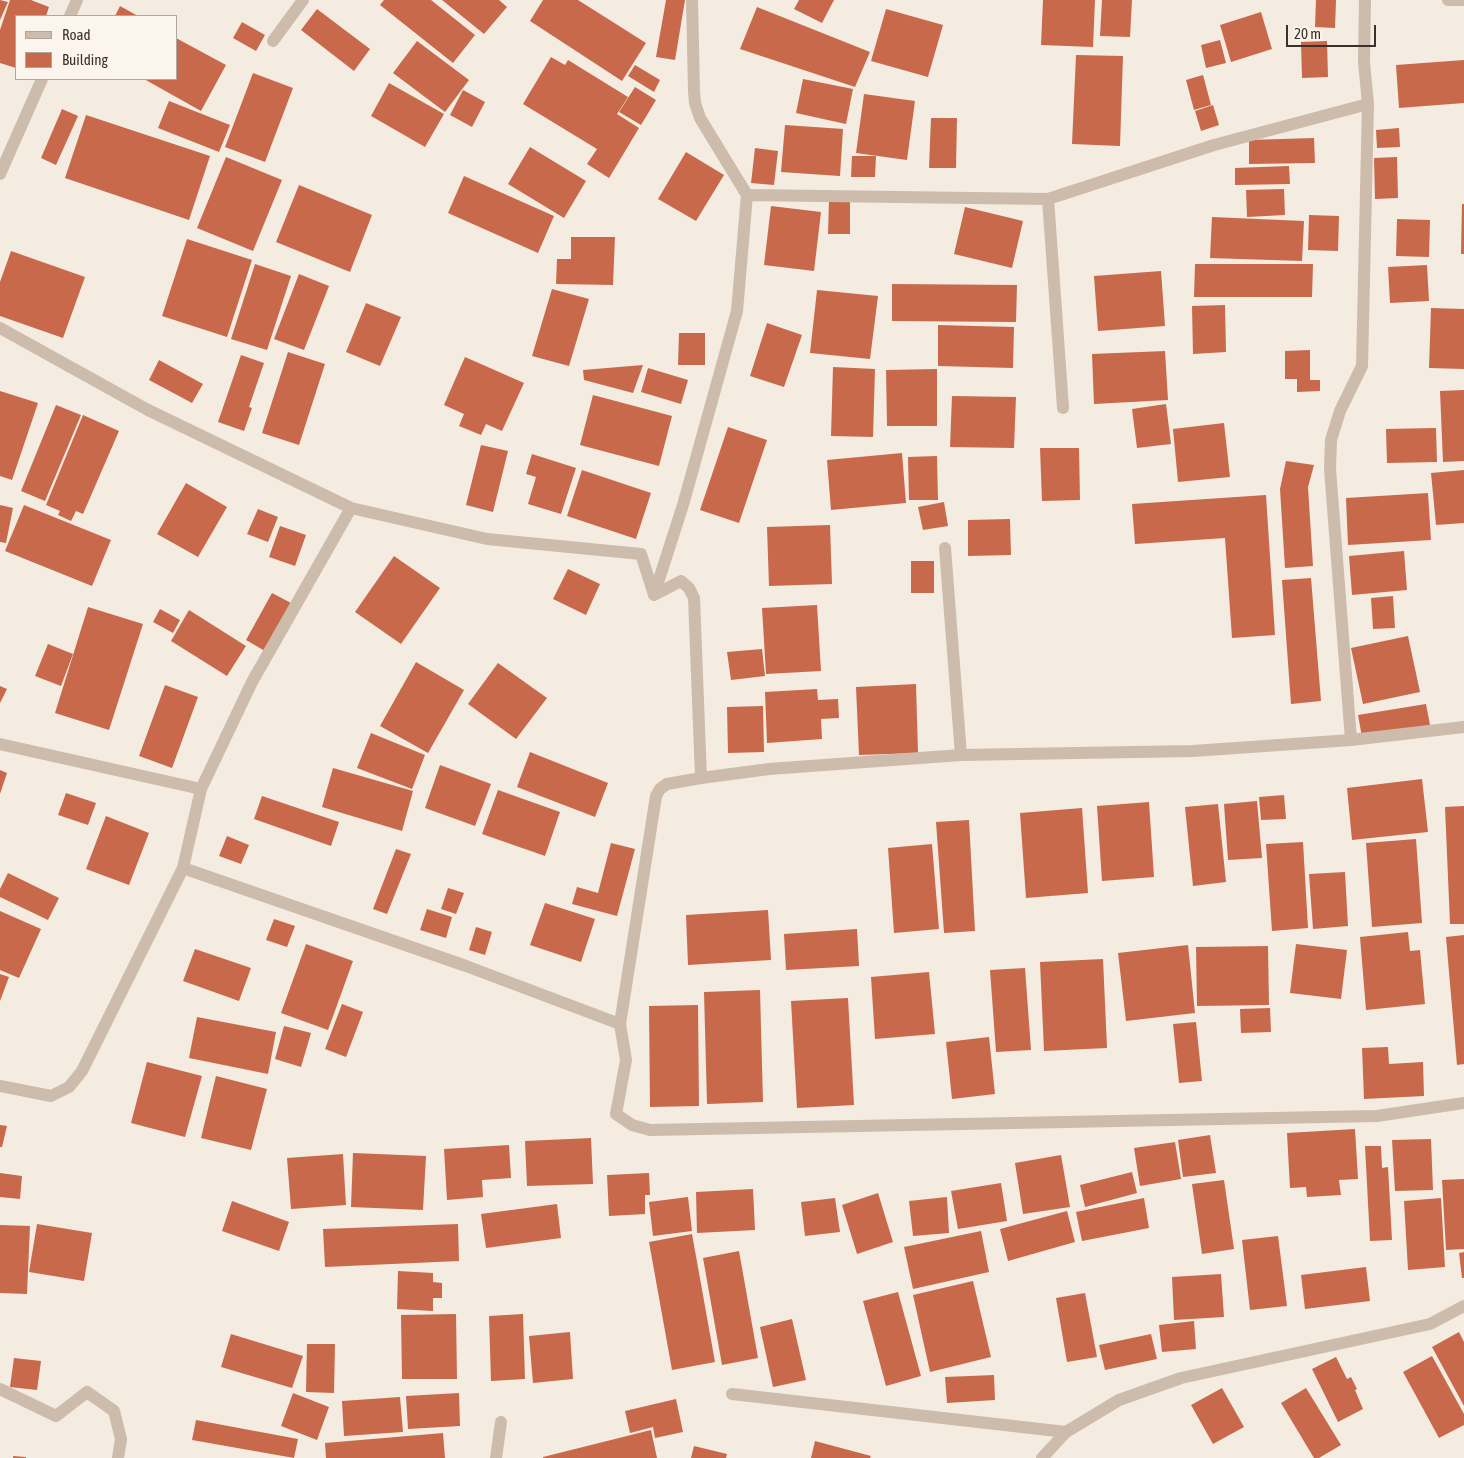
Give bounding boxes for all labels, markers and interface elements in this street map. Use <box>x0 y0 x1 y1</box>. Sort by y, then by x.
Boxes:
legend <box>15 15 178 80</box>
scale bar <box>1289 15 1379 47</box>
text: 20 m <box>1294 25 1321 42</box>
text: Road <box>62 26 91 43</box>
text: Building <box>62 51 108 68</box>

